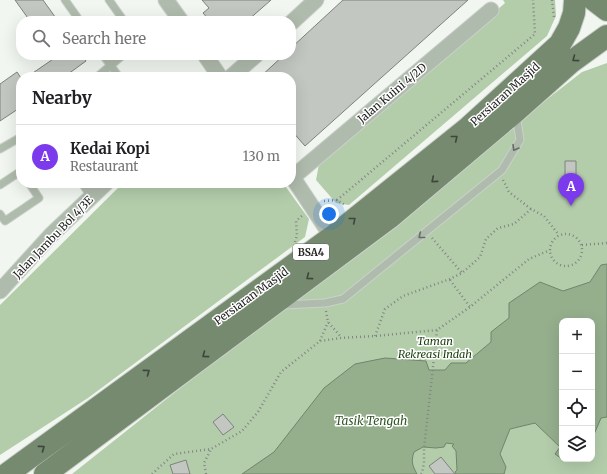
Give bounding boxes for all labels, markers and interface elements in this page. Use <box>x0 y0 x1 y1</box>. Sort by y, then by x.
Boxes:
search box <box>16 16 296 60</box>
icon: search <box>30 27 52 49</box>
text: Search here <box>62 29 146 48</box>
one-way arrow <box>573 54 580 61</box>
street label: Persiaran Masjid <box>468 59 543 129</box>
street label: Jalan Kuini 4/2D <box>354 60 429 127</box>
text: Nearby <box>32 87 92 109</box>
one-way arrow <box>450 136 457 143</box>
text: Kedai Kopi <box>70 139 150 158</box>
one-way arrow <box>513 144 520 151</box>
text: A <box>40 148 50 165</box>
text: 130 m <box>243 148 280 165</box>
text: Restaurant <box>70 158 138 175</box>
pin: A <box>558 173 584 206</box>
one-way arrow <box>431 175 439 182</box>
street label: Jalan Jambu Bol 4/3E <box>9 193 96 282</box>
your location <box>319 204 339 224</box>
one-way arrow <box>349 217 356 224</box>
one-way arrow <box>418 231 425 238</box>
road number: BSA4 <box>293 244 329 260</box>
street label: Persiaran Masjid <box>211 264 291 328</box>
one-way arrow <box>307 272 314 279</box>
map controls <box>559 318 595 462</box>
button: + <box>559 318 595 354</box>
park label: Taman Rekreasi Indah <box>398 334 472 361</box>
one-way arrow <box>202 350 209 357</box>
button: − <box>559 354 595 390</box>
one-way arrow <box>143 370 150 377</box>
button: locate <box>559 390 595 426</box>
water label: Tasik Tengah <box>335 413 407 428</box>
button: layers <box>559 426 595 462</box>
one-way arrow <box>38 446 45 453</box>

